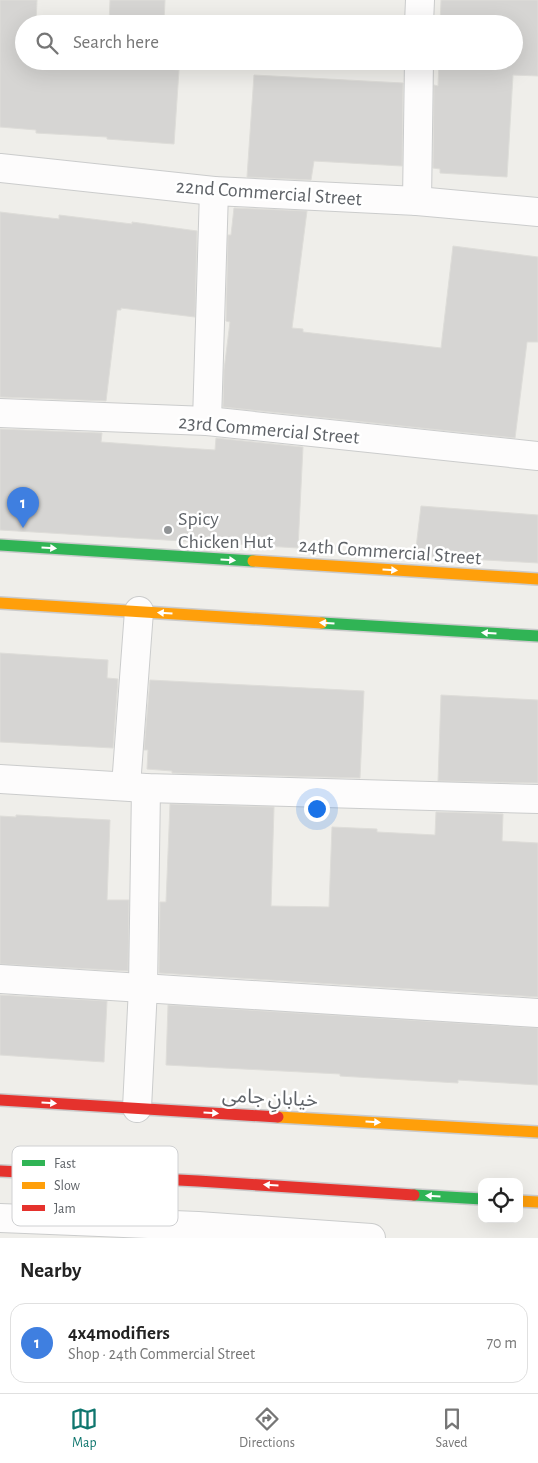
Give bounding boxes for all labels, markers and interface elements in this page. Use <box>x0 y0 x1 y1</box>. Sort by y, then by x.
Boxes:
search box <box>15 15 523 70</box>
icon: search <box>33 29 61 57</box>
text: Search here <box>73 33 159 52</box>
street label: 22nd Commercial Street <box>175 177 363 210</box>
street label: 23rd Commercial Street <box>178 412 361 448</box>
pin: 1 <box>7 487 39 528</box>
place label: Spicy Chicken Hut <box>178 509 274 552</box>
marker: Spicy Chicken Hut <box>162 524 174 536</box>
street label: 24th Commercial Street <box>298 536 483 568</box>
one-way arrow <box>41 545 57 553</box>
one-way arrow <box>221 556 237 564</box>
one-way arrow <box>383 566 399 574</box>
one-way arrow <box>157 608 173 616</box>
one-way arrow <box>319 618 335 626</box>
one-way arrow <box>481 628 497 636</box>
your location <box>304 796 330 822</box>
street label: خیابانِ جامی <box>221 1085 318 1115</box>
one-way arrow <box>41 1099 57 1107</box>
one-way arrow <box>203 1109 219 1117</box>
one-way arrow <box>365 1119 381 1127</box>
legend <box>12 1146 178 1226</box>
text: Fast <box>54 1157 76 1171</box>
map controls <box>478 1178 523 1223</box>
button: locate <box>478 1178 523 1223</box>
text: Slow <box>54 1179 81 1193</box>
one-way arrow <box>263 1181 279 1189</box>
one-way arrow <box>425 1191 441 1199</box>
text: Jam <box>54 1202 76 1216</box>
text: Nearby <box>20 1260 81 1281</box>
text: 4x4modifiers <box>68 1324 170 1343</box>
text: 1 <box>34 1335 40 1351</box>
text: 70 m <box>486 1335 517 1351</box>
text: Shop · 24th Commercial Street <box>68 1346 255 1362</box>
tab: Map <box>70 1405 98 1452</box>
tab: Directions <box>239 1405 295 1452</box>
tab: Saved <box>436 1405 468 1452</box>

